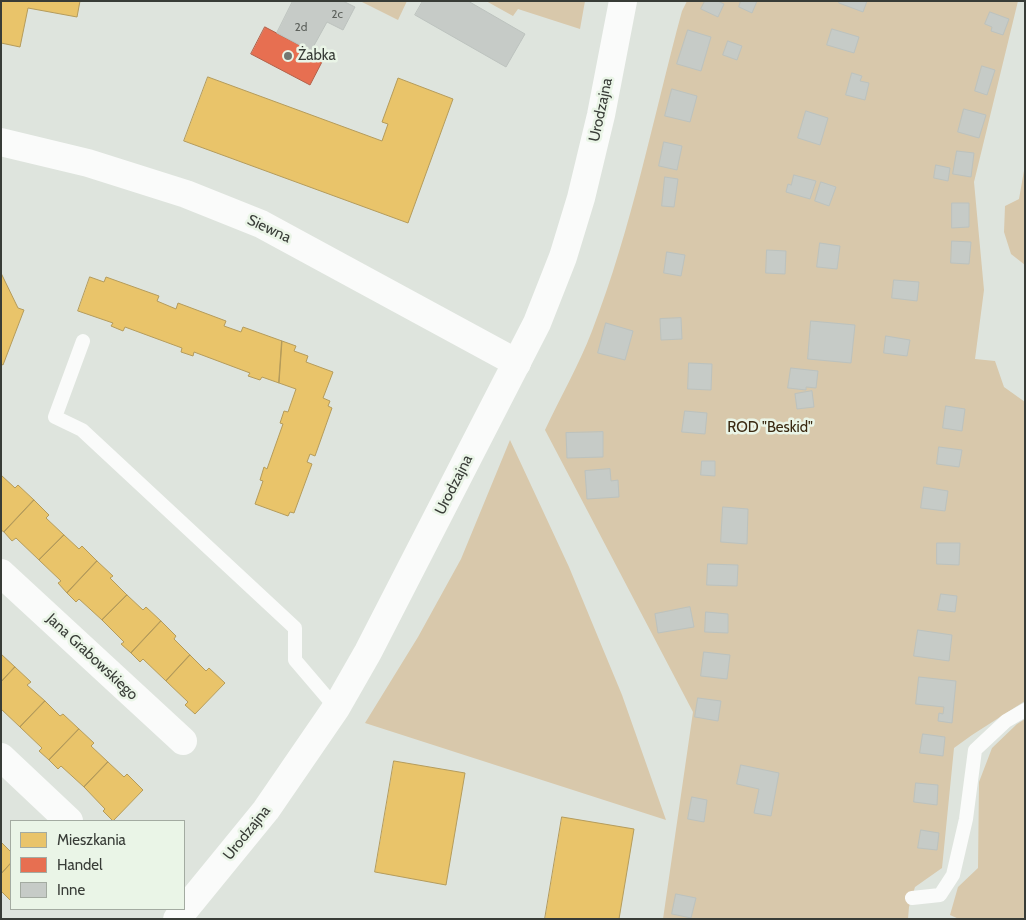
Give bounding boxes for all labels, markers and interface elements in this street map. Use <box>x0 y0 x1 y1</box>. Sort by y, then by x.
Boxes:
house number: 2c <box>331 7 343 21</box>
house number: 2d <box>295 20 307 34</box>
place label: Żabka <box>298 47 336 65</box>
marker: Żabka <box>282 50 294 62</box>
street label: Urodzajna <box>585 76 617 144</box>
street label: Siewna <box>244 211 294 247</box>
park label: ROD "Beskid" <box>727 419 813 437</box>
street label: Urodzajna <box>431 452 477 518</box>
street label: Jana Grabowskiego <box>43 610 141 704</box>
street label: Urodzajna <box>220 802 274 864</box>
legend <box>10 820 185 910</box>
text: Mieszkania <box>57 831 126 849</box>
text: Handel <box>57 856 103 874</box>
text: Inne <box>57 881 85 899</box>

